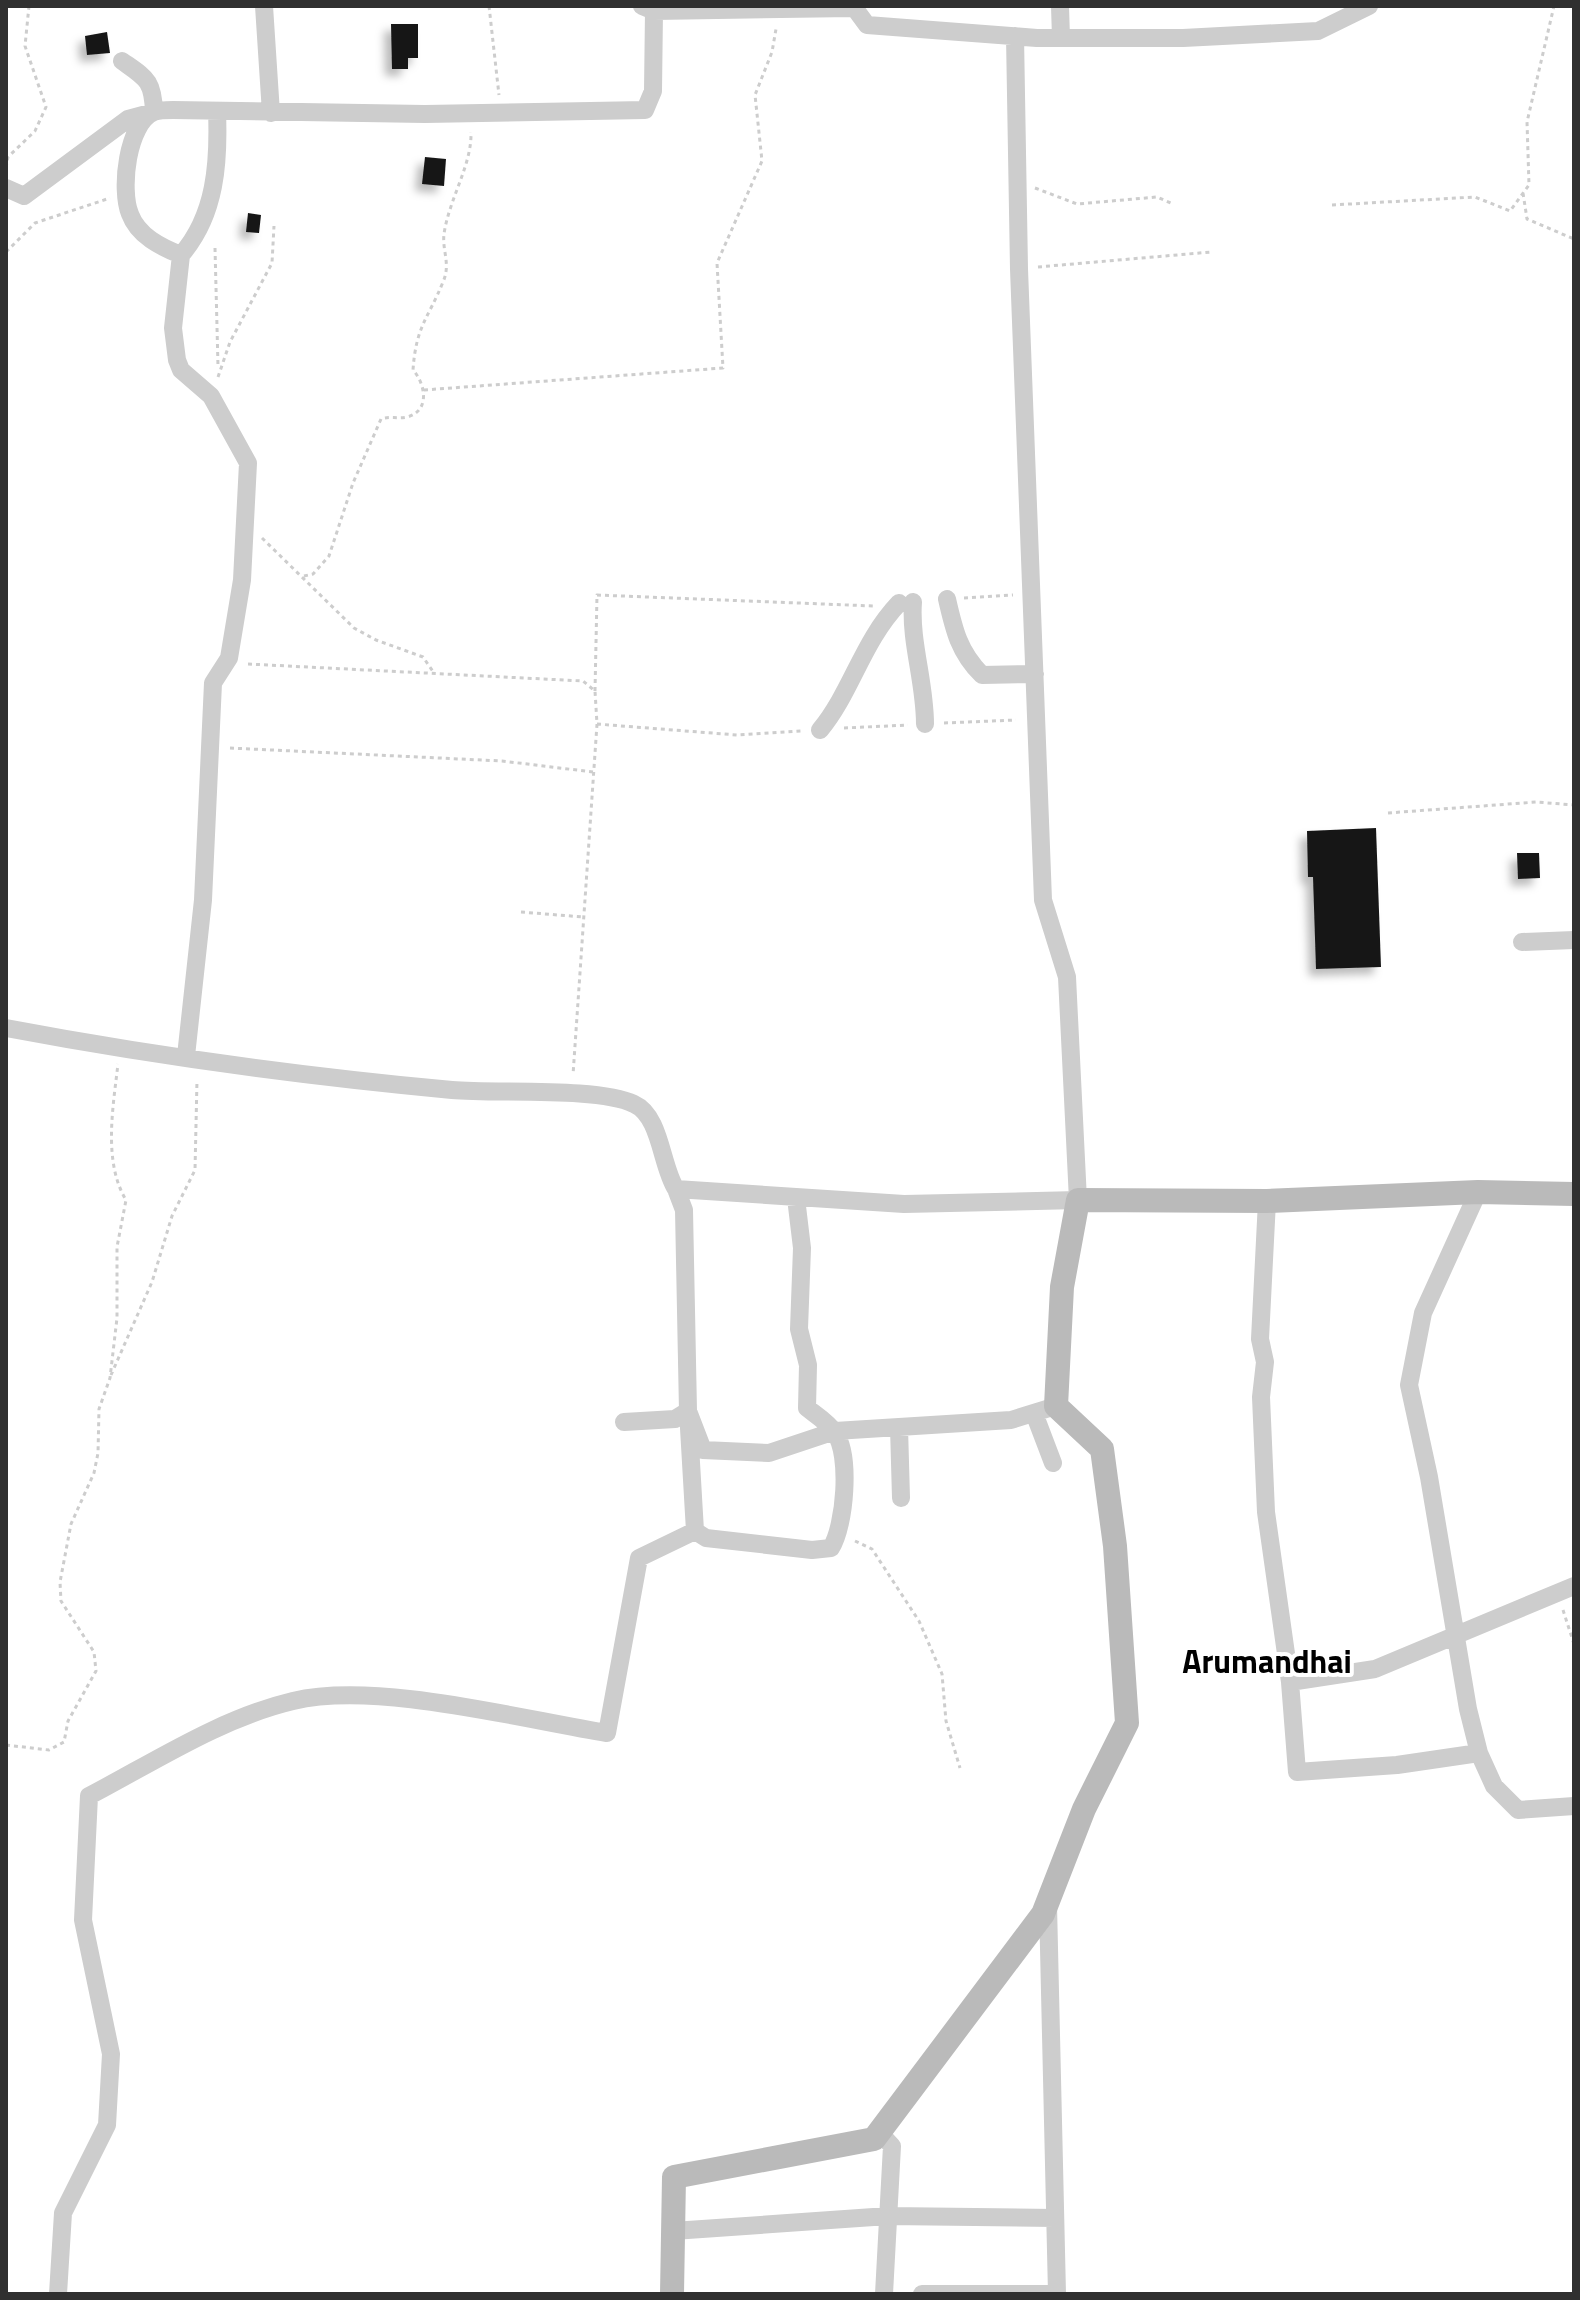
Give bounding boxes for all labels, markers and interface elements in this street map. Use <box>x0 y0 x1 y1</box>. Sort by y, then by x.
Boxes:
district label: Arumandhai <box>1182 1637 1352 1685</box>

